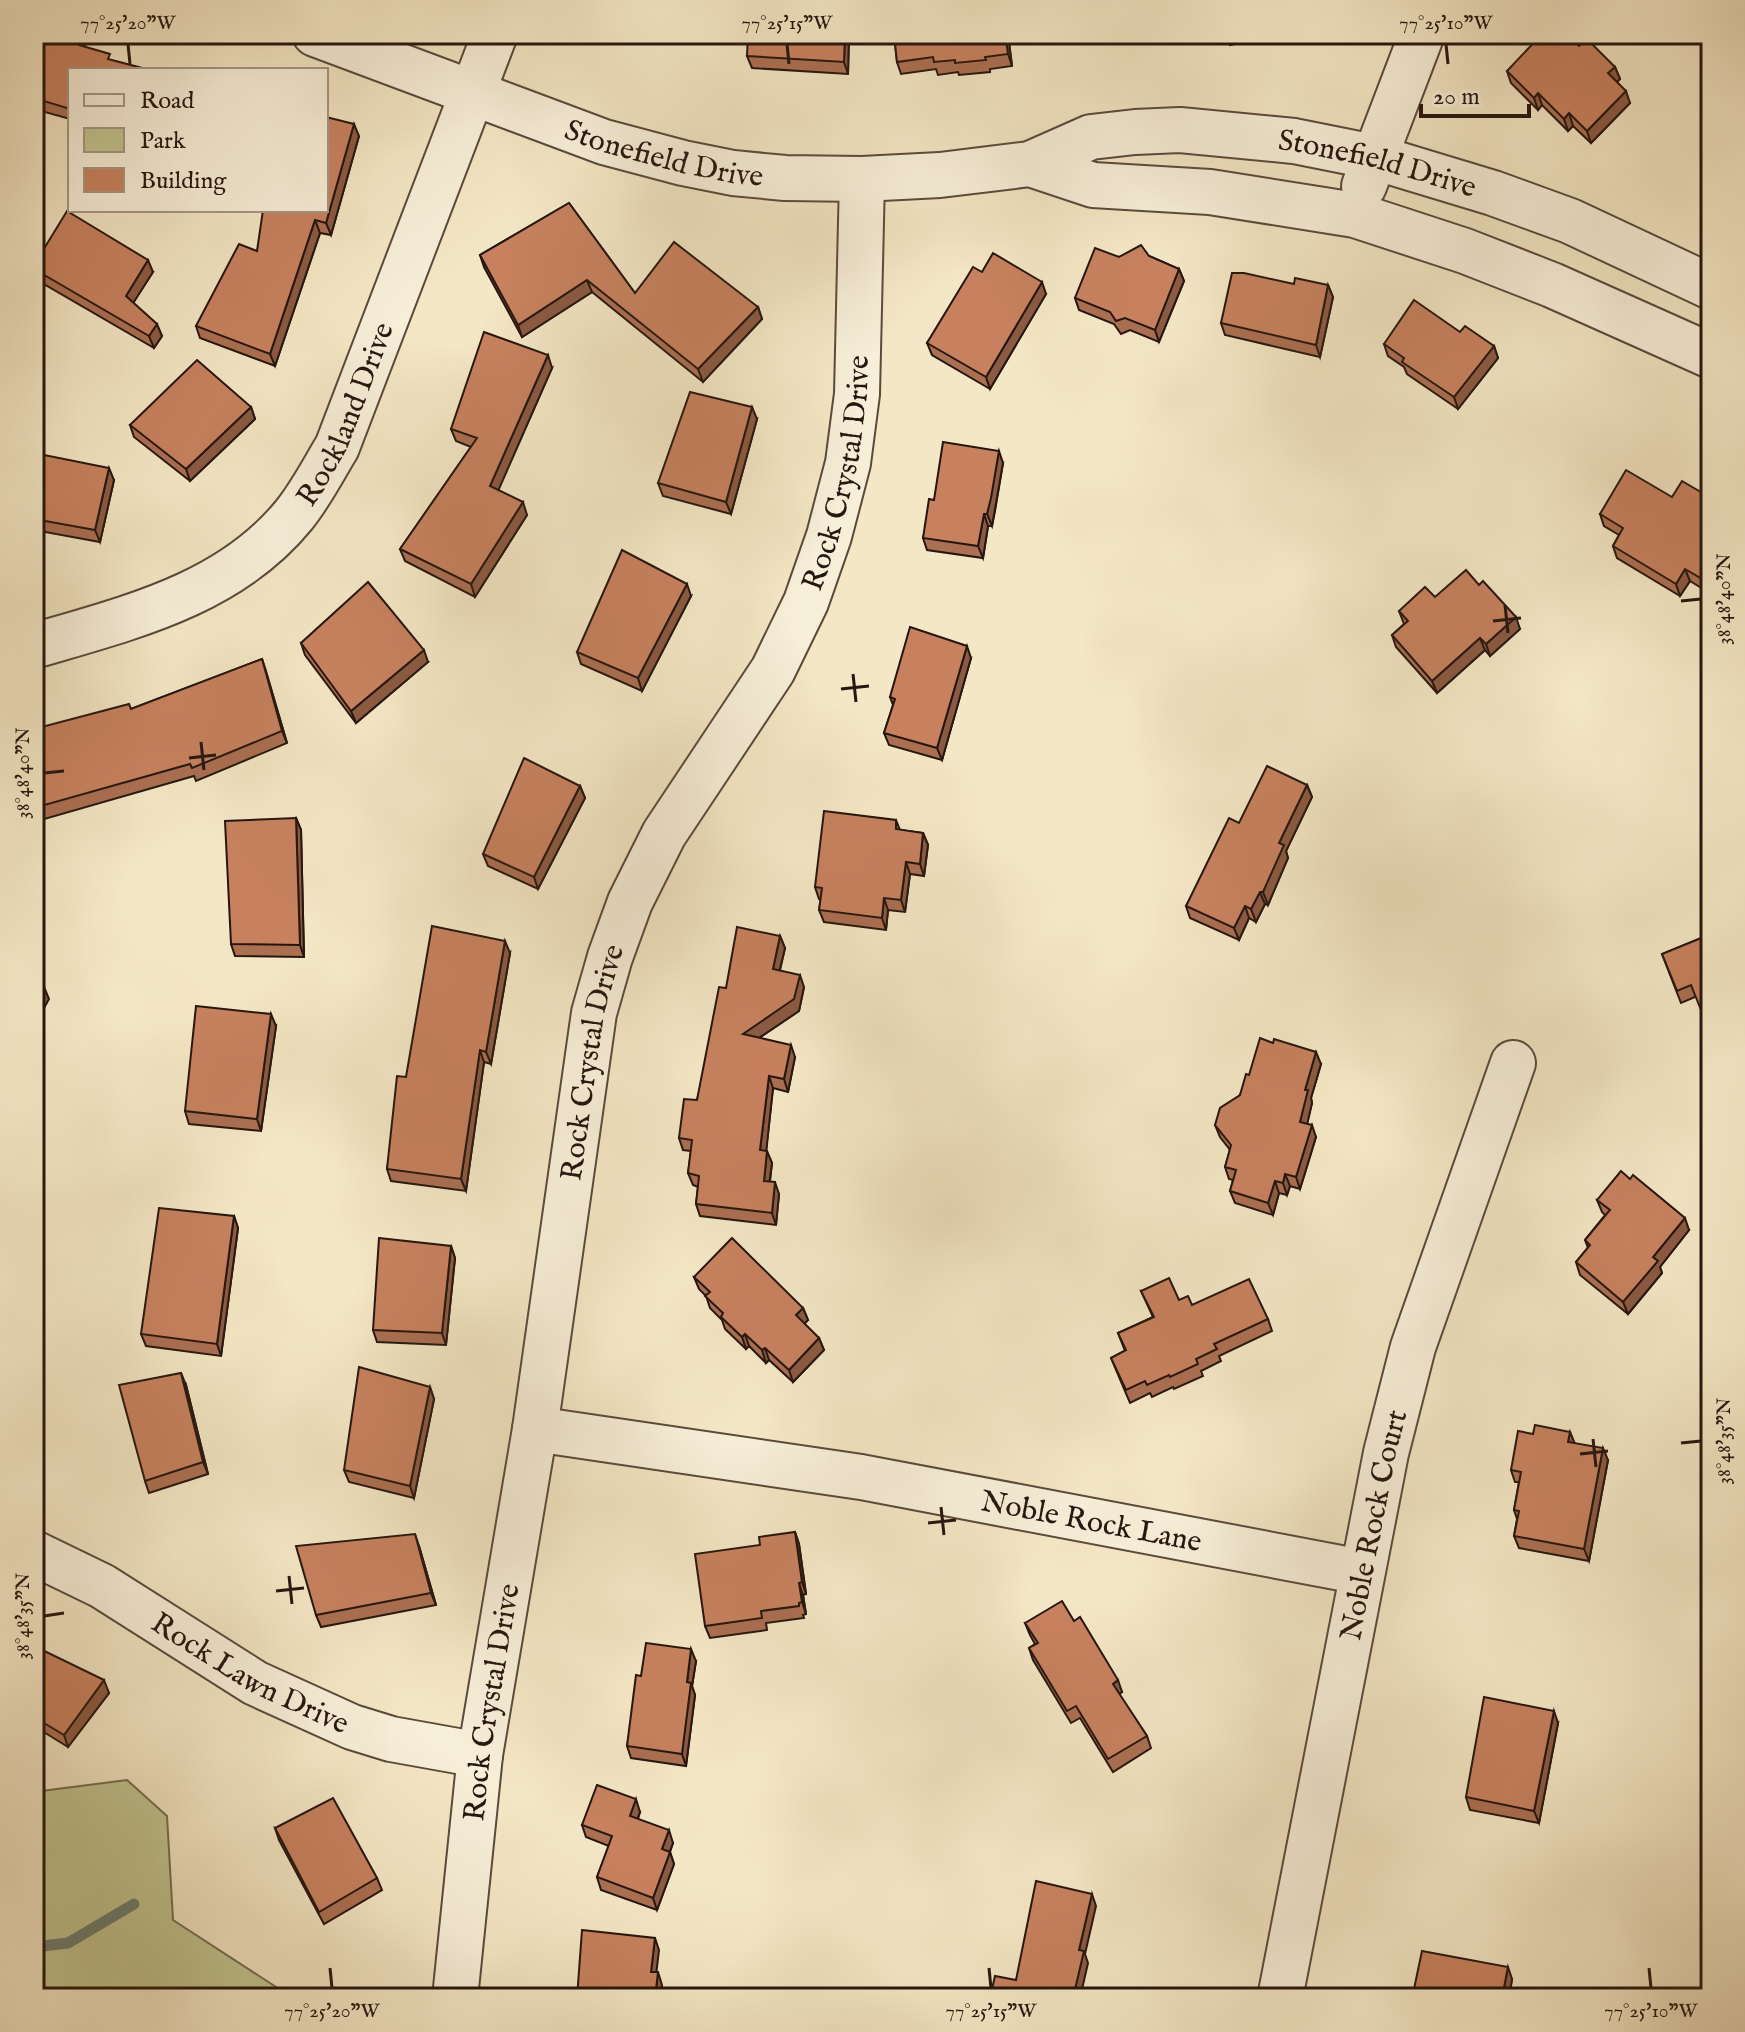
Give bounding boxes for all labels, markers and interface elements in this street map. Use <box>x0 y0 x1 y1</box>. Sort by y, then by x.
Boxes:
text: 77°25'20"W <box>80 11 177 36</box>
text: 77°25'15"W <box>742 11 833 36</box>
text: 77°25'10"W <box>1399 11 1494 36</box>
legend <box>68 68 328 212</box>
scale bar <box>1421 68 1529 118</box>
text: 20 m <box>1433 82 1480 113</box>
text: Road <box>140 86 194 117</box>
street label: Stonefield Drive <box>559 112 765 197</box>
street label: Stonefield Drive <box>1277 123 1481 208</box>
text: Park <box>140 126 186 157</box>
text: Building <box>140 166 227 197</box>
street label: Rockland Drive <box>289 318 404 514</box>
street label: Rock Crystal Drive <box>794 355 879 596</box>
text: 38°48'40"N <box>1712 553 1737 645</box>
text: 38°48'40"N <box>11 727 36 819</box>
street label: Rock Crystal Drive <box>553 939 634 1183</box>
text: 38°48'35"N <box>1712 1398 1737 1484</box>
street label: Noble Rock Court <box>1333 1406 1417 1644</box>
street label: Noble Rock Lane <box>977 1483 1205 1562</box>
text: 38°48'35"N <box>11 1573 36 1659</box>
street label: Rock Crystal Drive <box>456 1581 530 1823</box>
street label: Rock Lawn Drive <box>143 1605 354 1744</box>
text: 77°25'20"W <box>284 1999 381 2024</box>
text: 77°25'15"W <box>946 1999 1037 2024</box>
text: 77°25'10"W <box>1604 1999 1699 2024</box>

